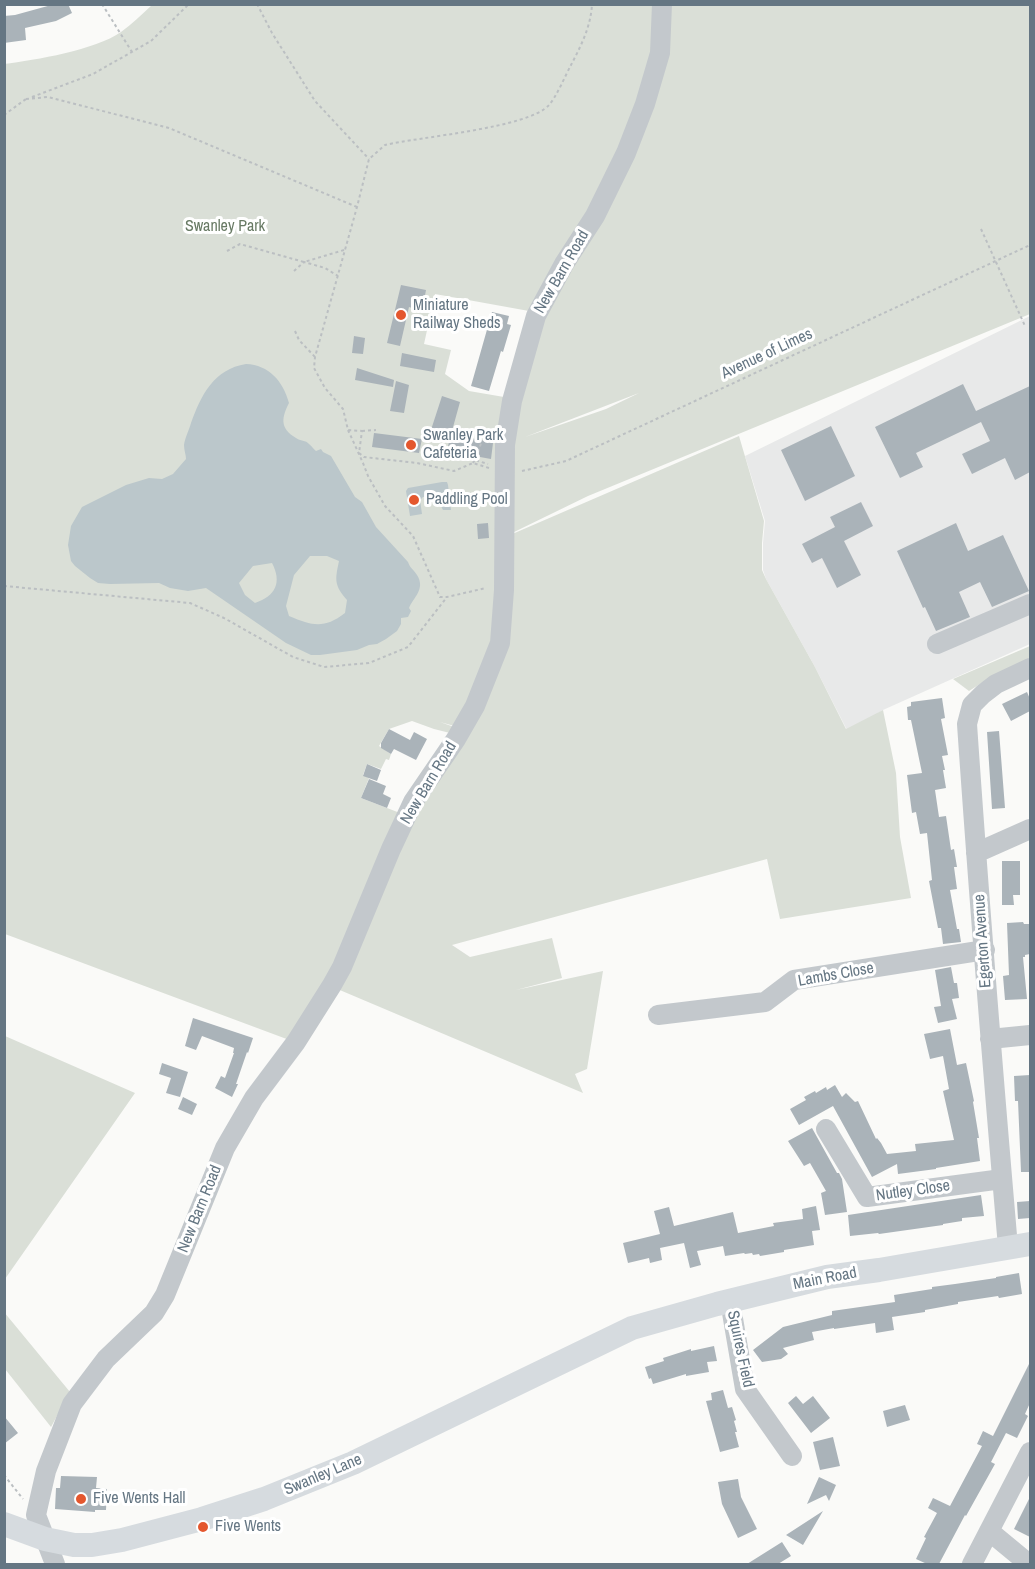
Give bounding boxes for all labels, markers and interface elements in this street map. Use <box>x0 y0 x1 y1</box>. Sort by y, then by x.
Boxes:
park label: Swanley Park <box>185 217 265 237</box>
street label: New Barn Road <box>531 227 593 317</box>
place label: Miniature Railway Sheds <box>413 296 501 334</box>
marker: Miniature Railway Sheds <box>394 308 408 322</box>
street label: Avenue of Limes <box>718 325 816 383</box>
place label: Swanley Park Cafeteria <box>423 426 503 464</box>
marker: Swanley Park Cafeteria <box>404 438 418 452</box>
place label: Paddling Pool <box>426 490 508 510</box>
marker: Paddling Pool <box>407 493 421 507</box>
street label: New Barn Road <box>397 738 461 828</box>
street label: Egerton Avenue <box>970 894 996 988</box>
street label: Lambs Close <box>797 959 875 991</box>
street label: New Barn Road <box>174 1162 226 1256</box>
street label: Nutley Close <box>875 1176 951 1206</box>
street label: Main Road <box>792 1263 858 1295</box>
street label: Squires Field <box>722 1309 758 1389</box>
street label: Swanley Lane <box>281 1450 365 1500</box>
place label: Five Wents Hall <box>93 1489 185 1509</box>
marker: Five Wents Hall <box>74 1492 88 1506</box>
place label: Five Wents <box>215 1517 281 1537</box>
marker: Five Wents <box>196 1520 210 1534</box>

